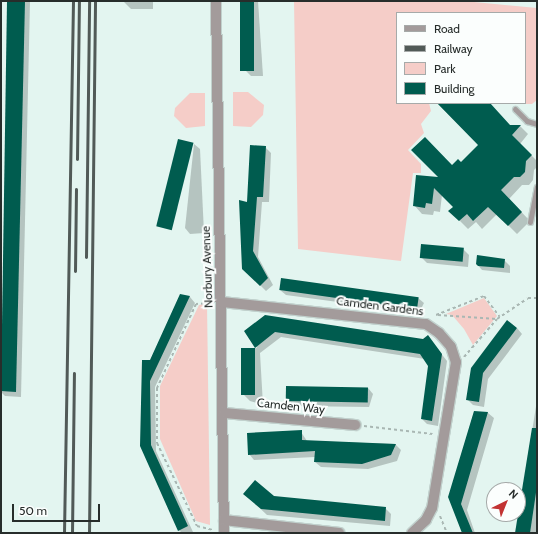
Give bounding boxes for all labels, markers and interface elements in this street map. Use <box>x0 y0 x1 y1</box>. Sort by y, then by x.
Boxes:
legend <box>396 12 526 104</box>
text: Road <box>434 21 460 36</box>
text: Railway <box>434 41 472 56</box>
text: Park <box>434 61 456 76</box>
text: Building <box>434 81 475 96</box>
street label: Norbury Avenue <box>198 226 216 308</box>
street label: Camden Gardens <box>336 294 424 318</box>
street label: Camden Way <box>256 395 326 417</box>
north arrow <box>486 482 526 522</box>
text: N <box>506 486 521 502</box>
scale bar <box>14 496 102 522</box>
text: 50 m <box>19 503 47 518</box>

